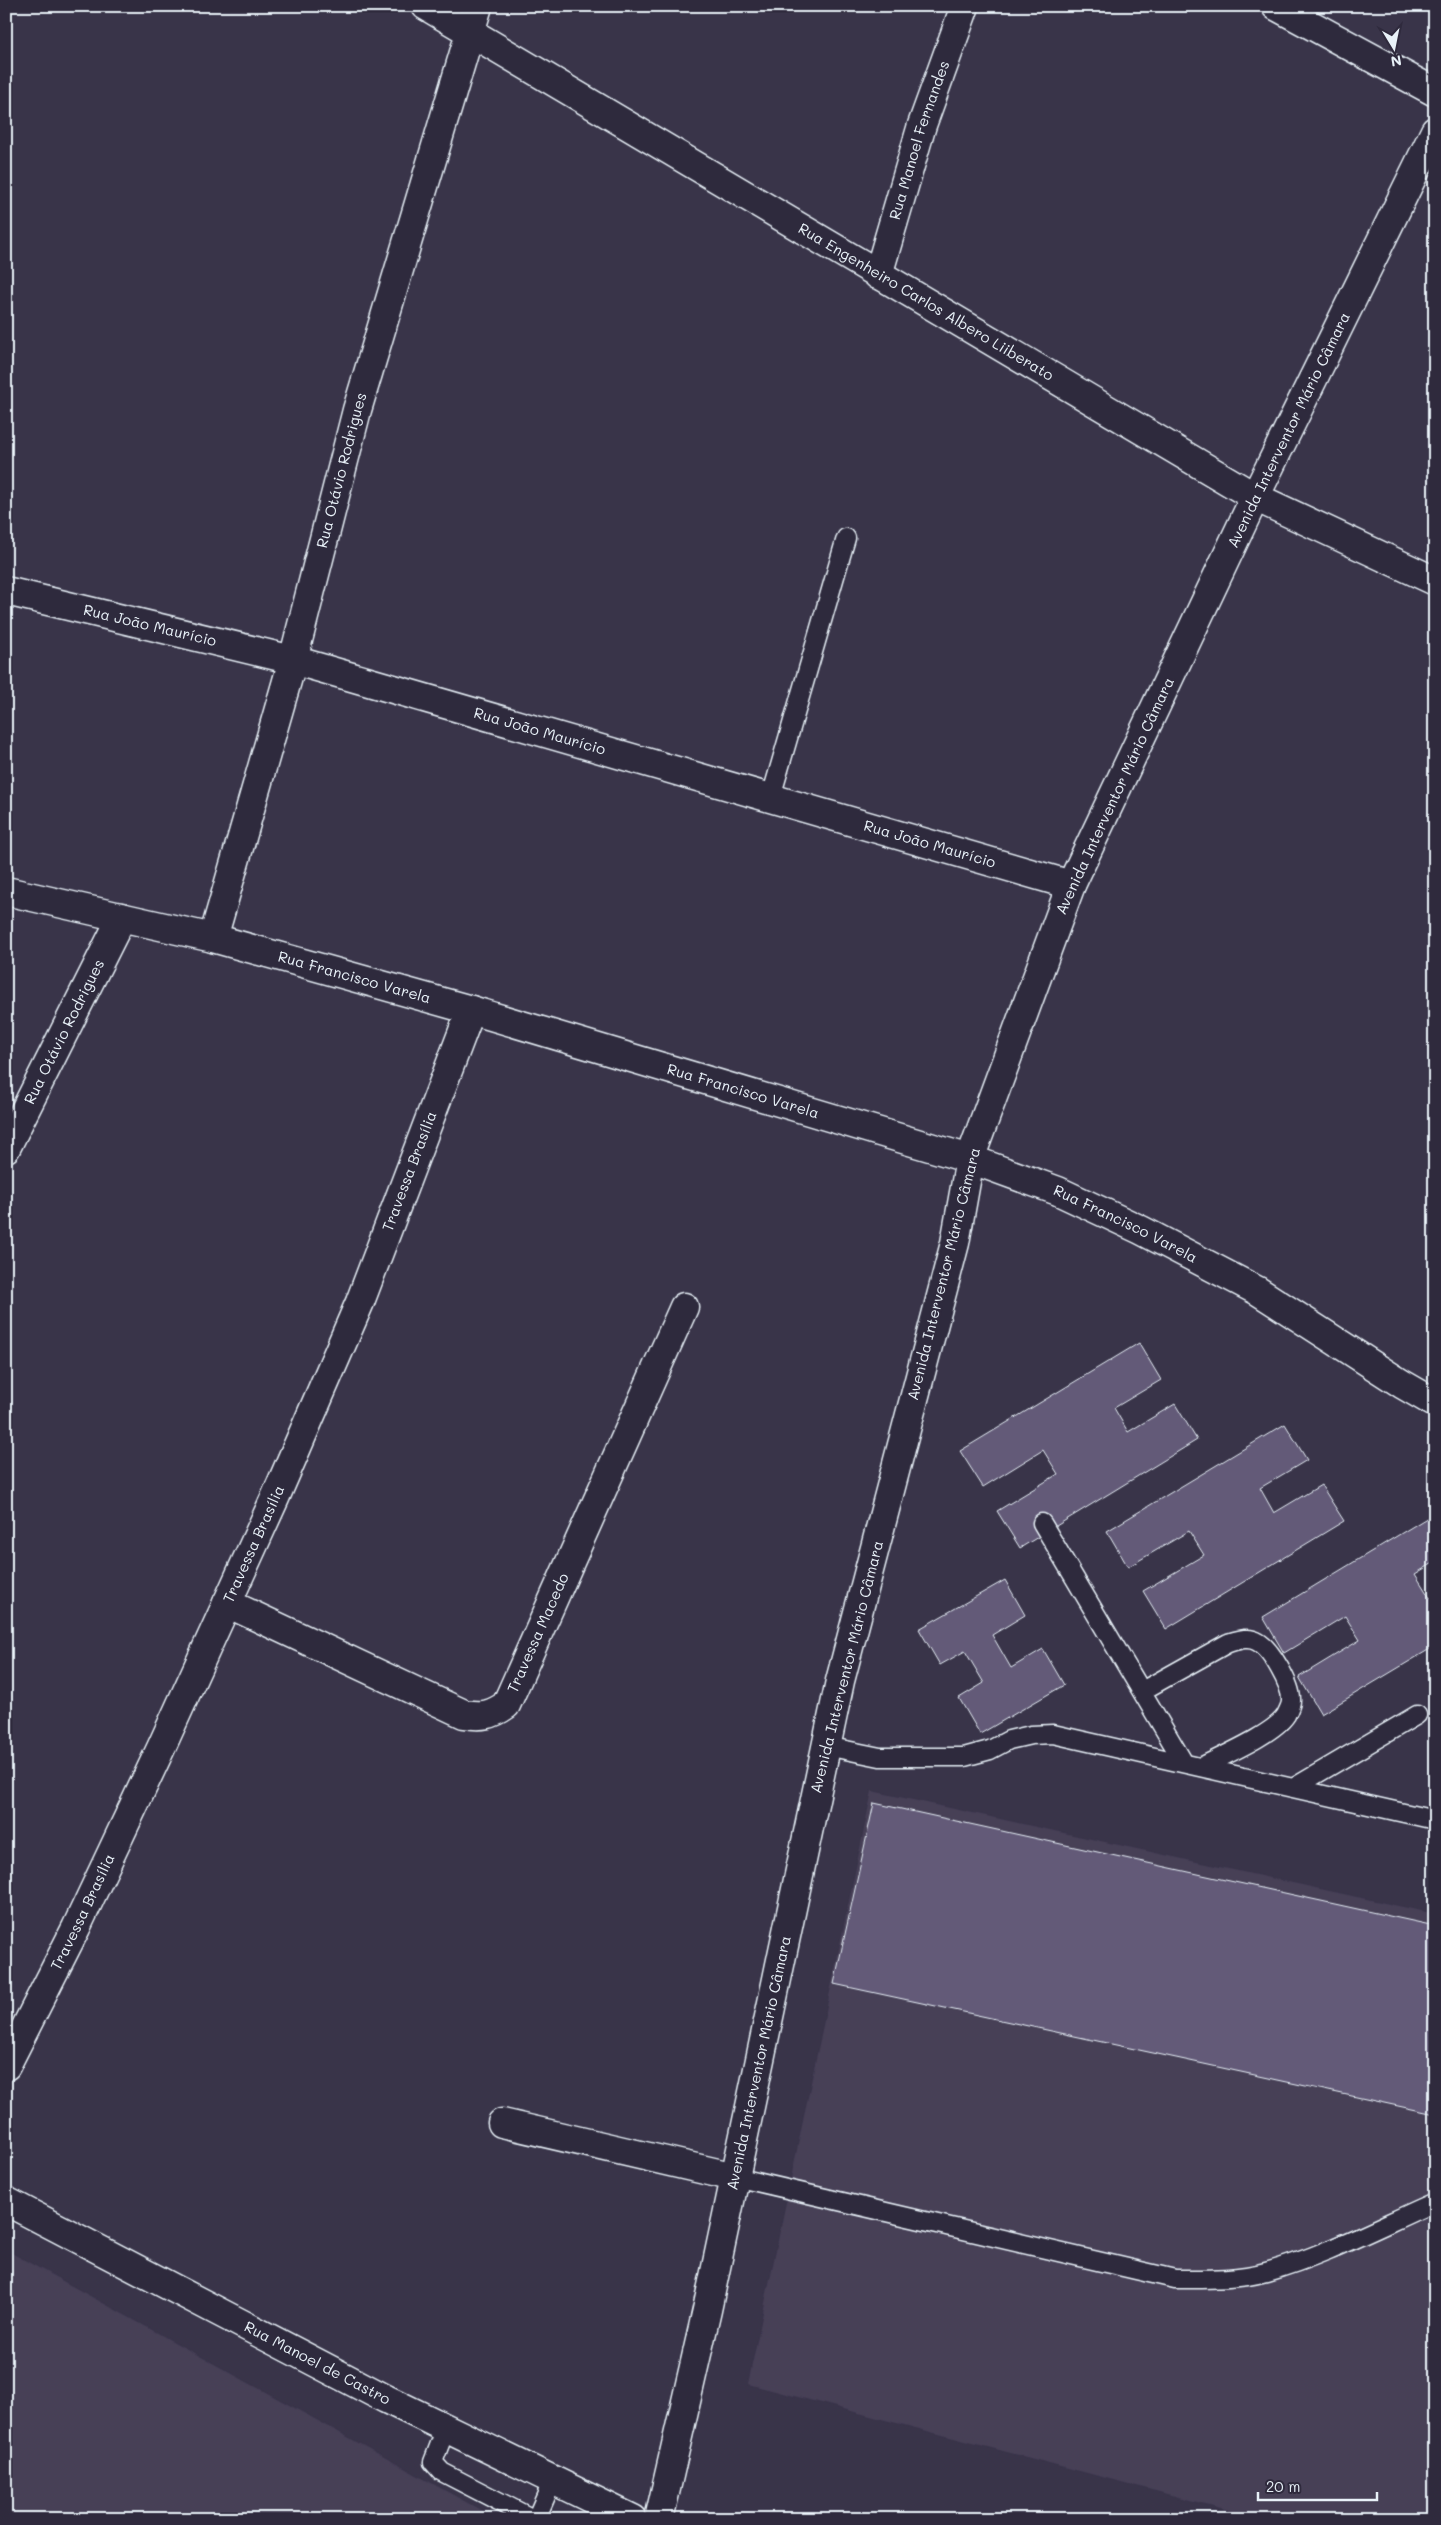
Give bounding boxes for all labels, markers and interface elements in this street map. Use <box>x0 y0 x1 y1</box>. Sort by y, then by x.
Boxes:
north arrow <box>1368 22 1418 72</box>
text: N <box>1389 51 1403 72</box>
street label: Rua Manoel Fernandes <box>884 58 953 222</box>
street label: Rua Engenheiro Carlos Albero Liiberato <box>795 218 1058 385</box>
street label: Avenida Interventor Mário Câmara <box>1222 308 1354 551</box>
street label: Rua Otávio Rodrigues <box>311 390 371 550</box>
street label: Rua João Maurício <box>81 599 219 650</box>
street label: Avenida Interventor Mário Câmara <box>1050 674 1178 917</box>
street label: Rua João Maurício <box>472 702 608 759</box>
street label: Rua João Maurício <box>862 815 998 872</box>
street label: Rua Francisco Varela <box>276 946 433 1007</box>
street label: Rua Otávio Rodrigues <box>19 955 108 1107</box>
street label: Rua Francisco Varela <box>665 1058 822 1122</box>
street label: Travessa Brasília <box>377 1108 441 1234</box>
street label: Avenida Interventor Mário Câmara <box>902 1145 984 1402</box>
street label: Rua Francisco Varela <box>1051 1179 1201 1267</box>
street label: Travessa Brasília <box>218 1482 288 1606</box>
street label: Avenida Interventor Mário Câmara <box>805 1538 887 1795</box>
street label: Travessa Macedo <box>502 1569 573 1696</box>
street label: Travessa Brasília <box>45 1850 119 1973</box>
street label: Avenida Interventor Mário Câmara <box>721 1934 795 2192</box>
street label: Rua Manoel de Castro <box>241 2316 394 2409</box>
scale bar <box>1258 2470 1377 2502</box>
text: 20 m <box>1266 2476 1300 2496</box>

